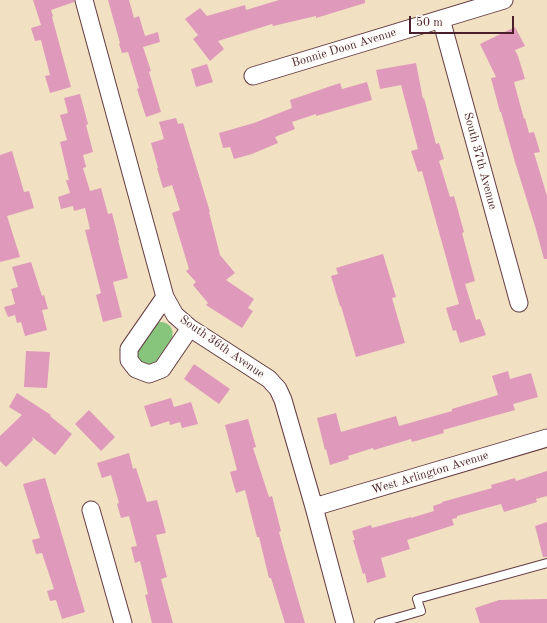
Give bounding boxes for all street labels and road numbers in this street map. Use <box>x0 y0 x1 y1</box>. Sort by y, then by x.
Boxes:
street label: Bonnie Doon Avenue <box>290 25 398 71</box>
street label: South 37th Avenue <box>460 111 500 211</box>
street label: South 36th Avenue <box>177 312 267 382</box>
street label: West Arlington Avenue <box>370 448 490 498</box>

